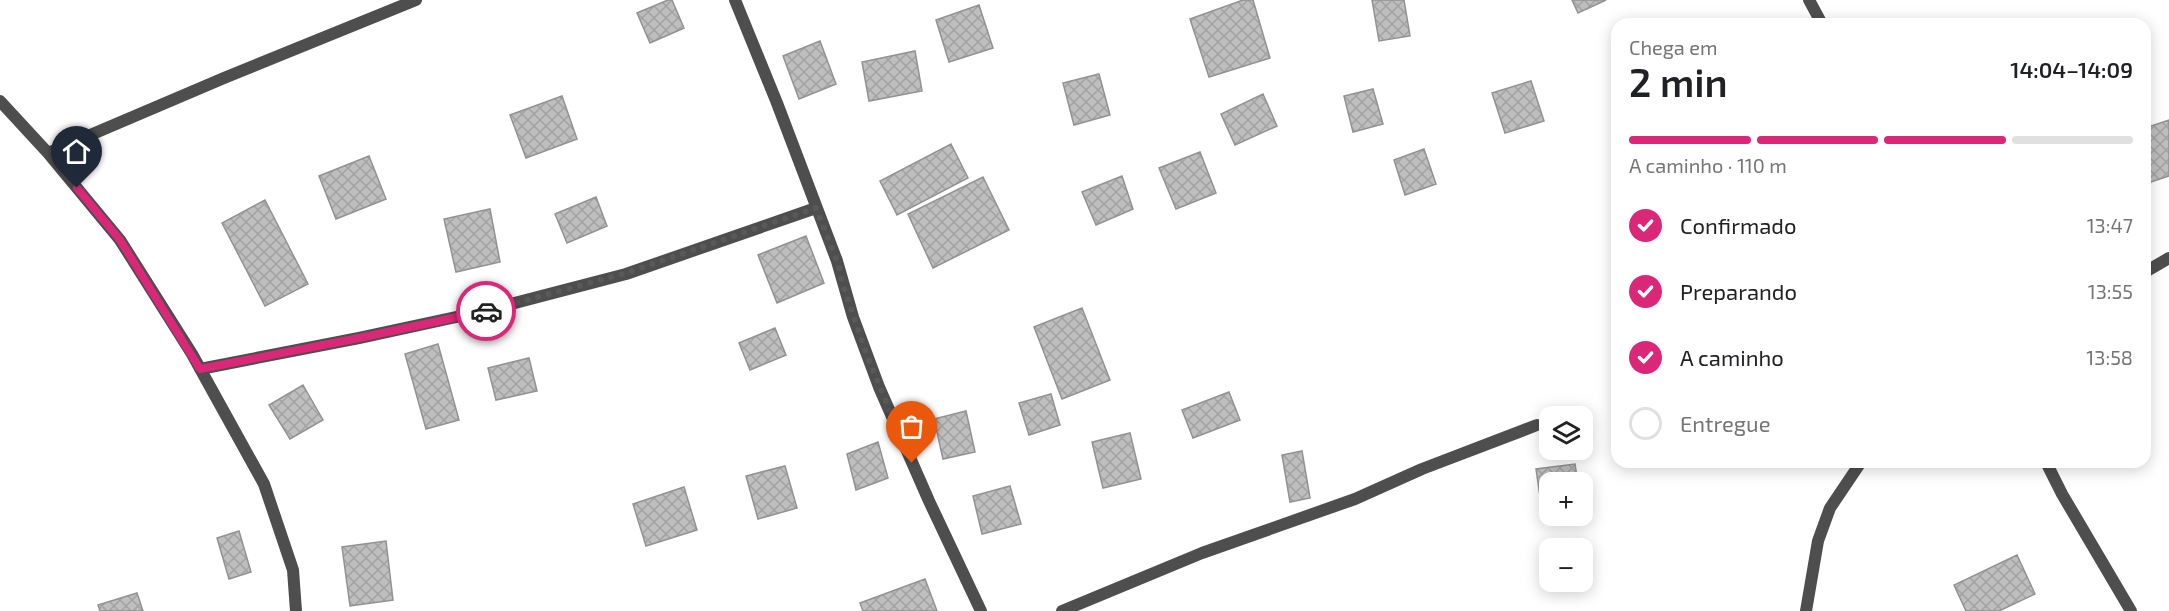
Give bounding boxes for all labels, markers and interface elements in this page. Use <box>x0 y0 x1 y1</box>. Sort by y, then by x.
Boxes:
text: Chega em <box>1629 35 1718 59</box>
text: 14:04–14:09 <box>2010 56 2133 82</box>
text: 2 min <box>1629 58 1728 105</box>
pin <box>51 126 102 188</box>
icon: home <box>60 135 93 168</box>
text: A caminho · 110 m <box>1629 153 1787 177</box>
icon: check <box>1629 209 1662 242</box>
text: Confirmado <box>1680 212 1796 238</box>
text: 13:47 <box>2087 213 2133 237</box>
icon: check <box>1629 275 1662 308</box>
text: Preparando <box>1680 278 1797 304</box>
text: 13:55 <box>2088 279 2133 303</box>
courier <box>456 281 516 341</box>
icon: car <box>470 295 503 328</box>
icon: check <box>1629 341 1662 374</box>
text: A caminho <box>1680 344 1784 370</box>
text: 13:58 <box>2086 345 2133 369</box>
pin <box>886 401 937 463</box>
map controls <box>1539 406 1593 592</box>
button: layers <box>1539 406 1593 460</box>
icon: bag <box>895 410 928 443</box>
text: Entregue <box>1680 410 1770 436</box>
button: + <box>1539 472 1593 526</box>
button: − <box>1539 538 1593 592</box>

